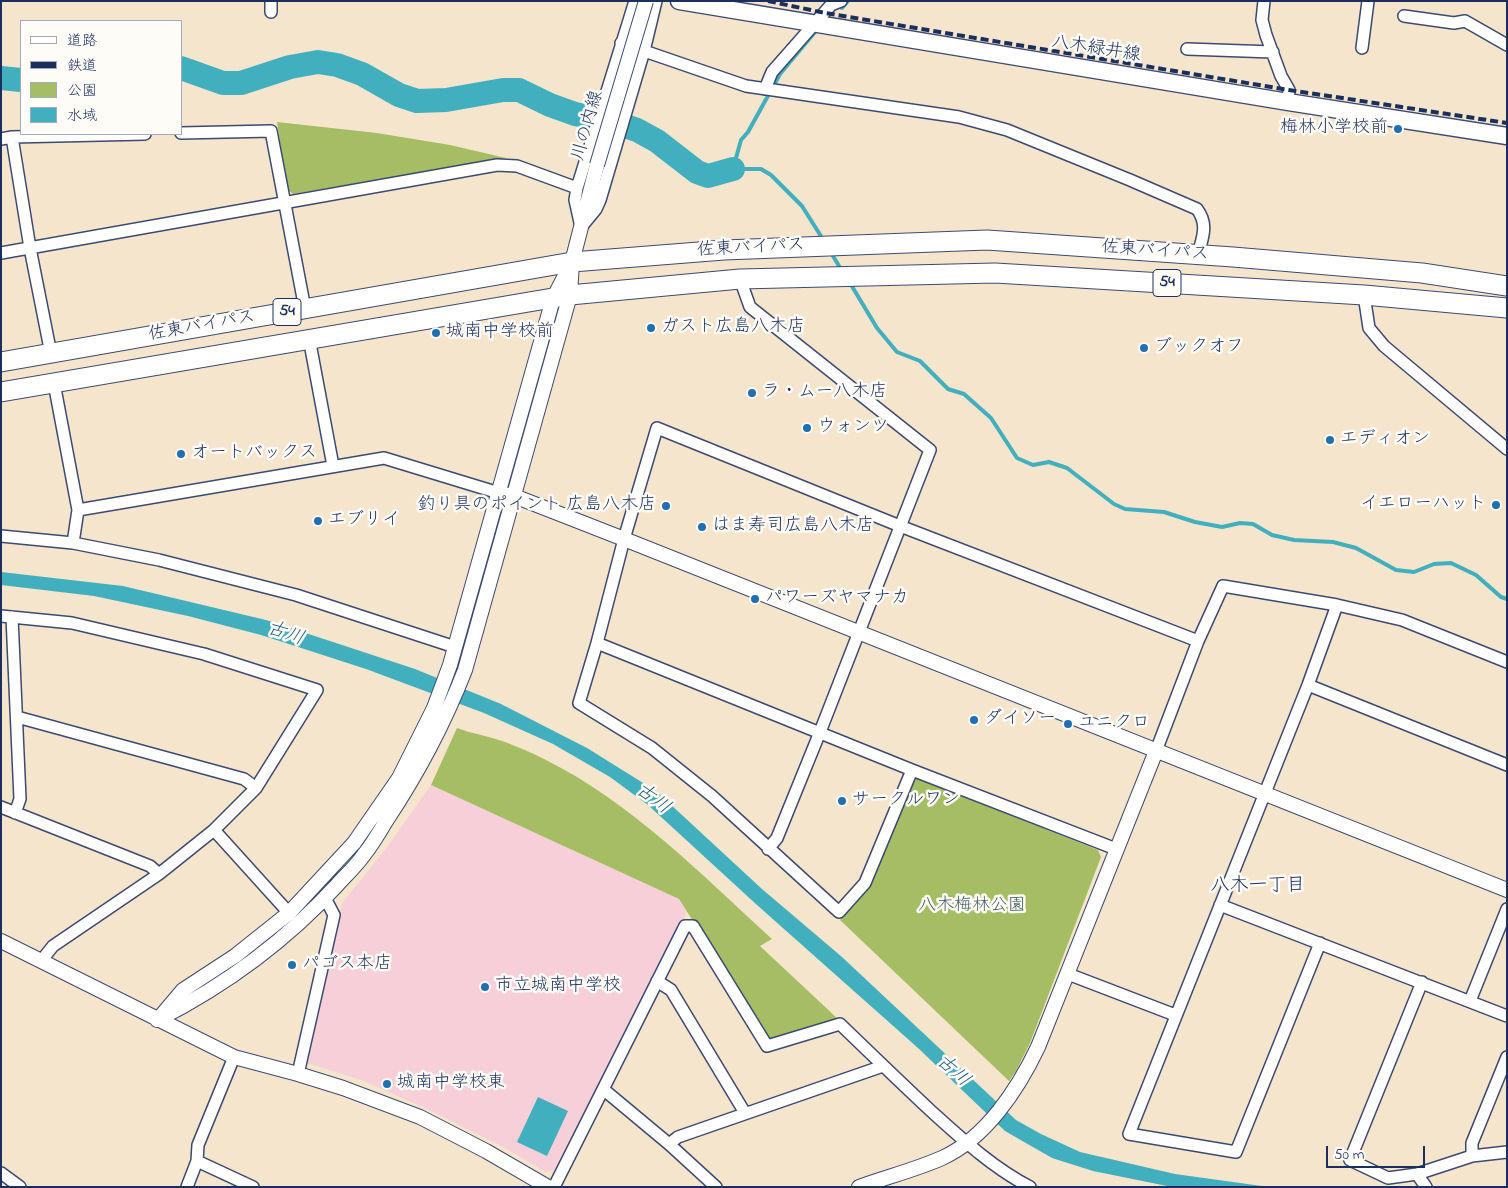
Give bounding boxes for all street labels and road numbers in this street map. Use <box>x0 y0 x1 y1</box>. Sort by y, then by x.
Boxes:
street label: 八木緑井線 <box>1050 32 1142 68</box>
street label: 川の内線 <box>569 88 609 164</box>
street label: 佐東バイパス <box>697 235 805 263</box>
street label: 佐東バイパス <box>1100 237 1210 267</box>
road number: 54 <box>1153 270 1181 296</box>
road number: 54 <box>273 298 301 326</box>
street label: 佐東バイパス <box>147 307 257 347</box>

